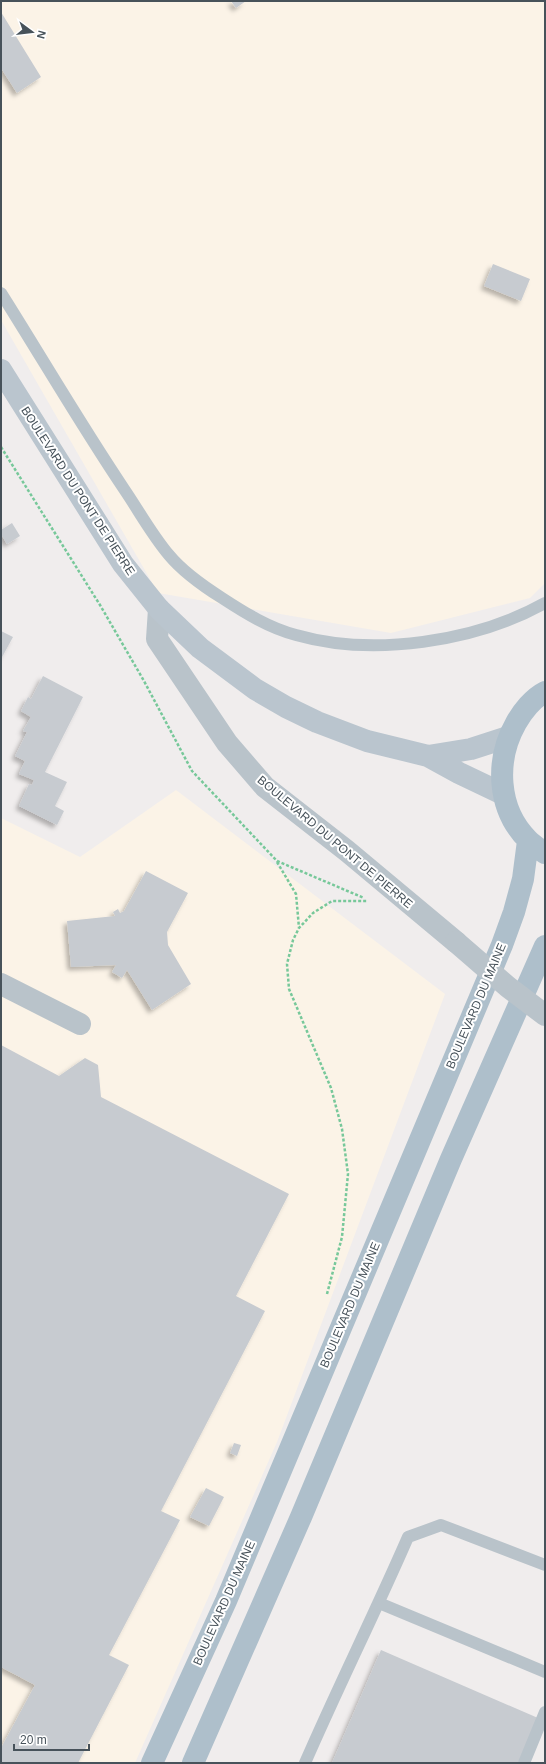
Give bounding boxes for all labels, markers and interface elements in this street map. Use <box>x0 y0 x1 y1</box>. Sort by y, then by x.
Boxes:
north arrow <box>12 12 52 52</box>
text: N <box>35 29 48 40</box>
street label: BOULEVARD DU PONT DE PIERRE <box>18 404 138 578</box>
street label: BOULEVARD DU PONT DE PIERRE <box>255 773 415 911</box>
street label: BOULEVARD DU MAINE <box>443 941 509 1071</box>
street label: BOULEVARD DU MAINE <box>317 1240 383 1370</box>
street label: BOULEVARD DU MAINE <box>190 1538 258 1668</box>
scale bar <box>14 1726 89 1752</box>
text: 20 m <box>20 1733 47 1747</box>

